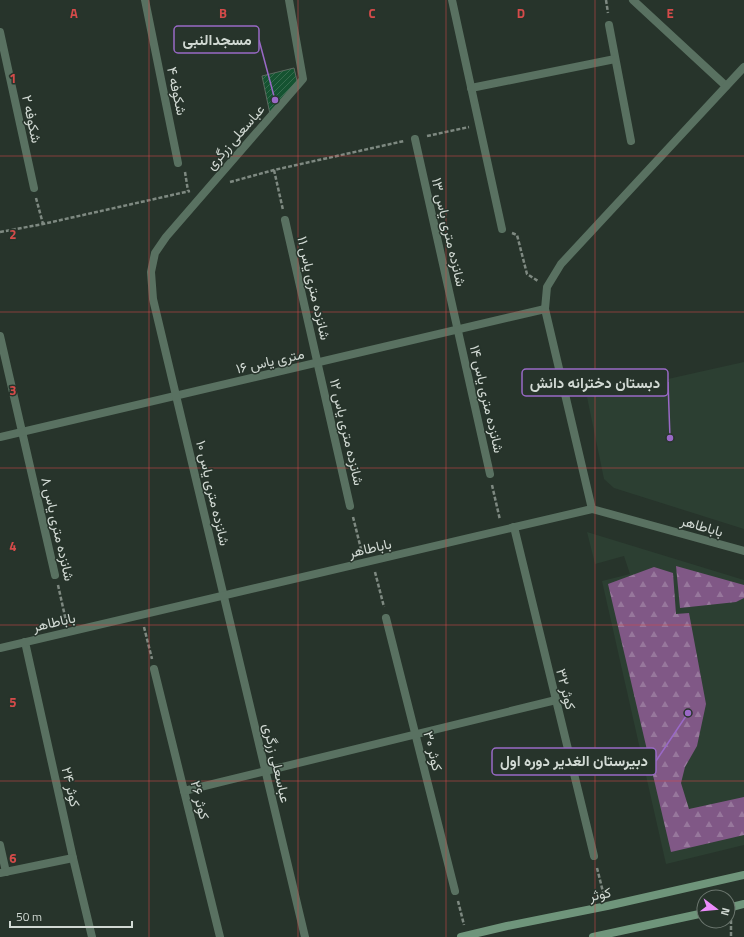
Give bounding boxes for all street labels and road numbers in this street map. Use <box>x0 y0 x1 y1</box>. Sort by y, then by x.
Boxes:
street label: شکوفه ۴ <box>162 65 193 117</box>
street label: شکوفه ۲ <box>17 93 48 145</box>
street label: عباسعلی زرگری <box>200 99 269 174</box>
street label: شانزده متری یاس ۱۳ <box>427 175 472 288</box>
street label: شانزده متری یاس ۱۱ <box>292 234 337 342</box>
street label: ۱۶ متری یاس <box>234 342 306 379</box>
street label: شانزده متری یاس ۱۴ <box>465 343 510 455</box>
street label: شانزده متری یاس ۱۲ <box>325 376 370 487</box>
street label: شانزده متری یاس ۱۰ <box>191 438 236 548</box>
street label: شانزده متری یاس ۸ <box>36 475 81 583</box>
street label: باباطاهر <box>677 509 726 542</box>
street label: باباطاهر <box>345 532 393 563</box>
street label: باباطاهر <box>29 606 77 637</box>
street label: کوثر ۳۲ <box>551 666 582 712</box>
street label: عباسعلی زرگری <box>258 721 297 805</box>
street label: کوثر ۳۰ <box>418 729 449 773</box>
street label: کوثر ۲۴ <box>57 765 86 809</box>
street label: کوثر ۲۶ <box>186 778 215 822</box>
street label: کوثر <box>586 881 613 906</box>

